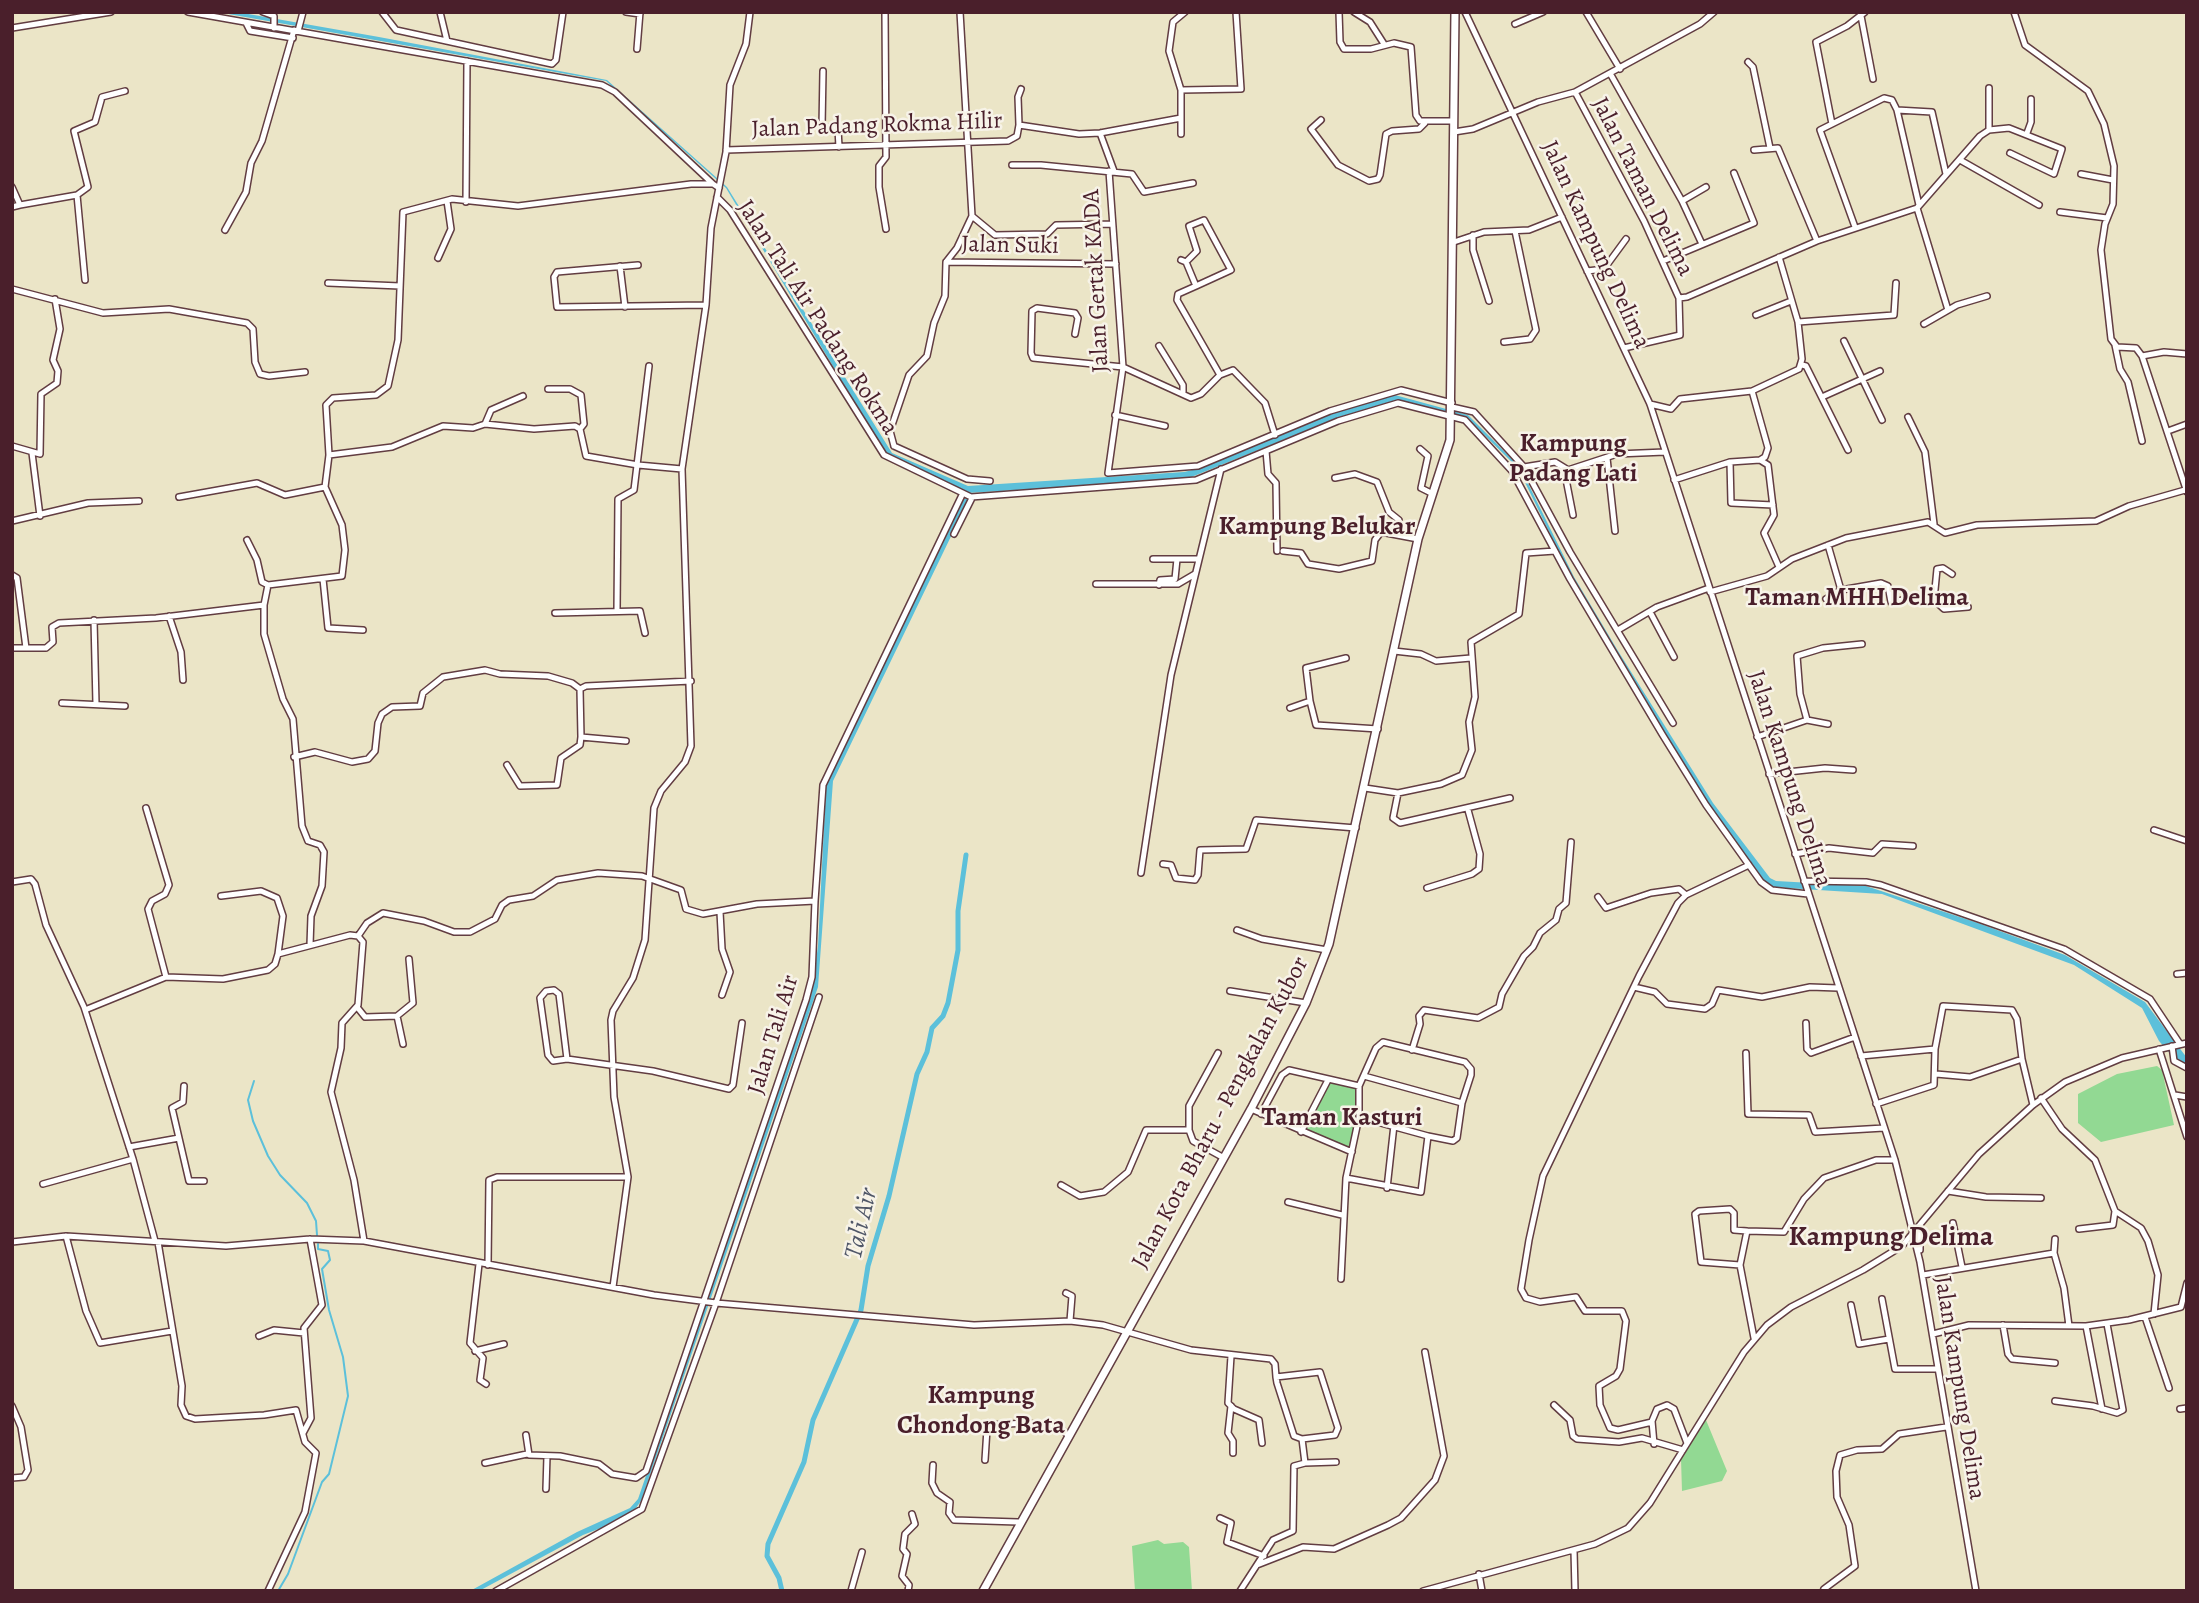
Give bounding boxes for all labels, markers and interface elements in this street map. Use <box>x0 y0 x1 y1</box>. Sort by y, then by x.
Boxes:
street label: Jalan Taman Delima <box>1584 93 1700 281</box>
street label: Jalan Padang Rokma Hilir <box>751 107 1003 145</box>
street label: Jalan Kampung Delima <box>1534 136 1656 354</box>
street label: Jalan Gertak KADA <box>1078 188 1116 374</box>
street label: Jalan Tali Air Padang Rokma <box>730 195 904 441</box>
street label: Jalan Suki <box>961 231 1059 261</box>
district label: Kampung Padang Lati <box>1509 429 1637 490</box>
district label: Kampung Belukar <box>1218 512 1416 544</box>
district label: Taman MHH Delima <box>1745 583 1969 615</box>
street label: Jalan Kampung Delima <box>1740 667 1838 891</box>
street label: Jalan Kota Bharu - Pengkalan Kubor <box>1126 952 1316 1274</box>
street label: Jalan Tali Air <box>742 972 806 1098</box>
district label: Taman Kasturi <box>1262 1103 1422 1135</box>
water label: Tali Air <box>839 1186 885 1262</box>
district label: Kampung Delima <box>1789 1221 1993 1255</box>
street label: Jalan Kampung Delima <box>1927 1274 1991 1502</box>
district label: Kampung Chondong Bata <box>897 1381 1065 1442</box>

